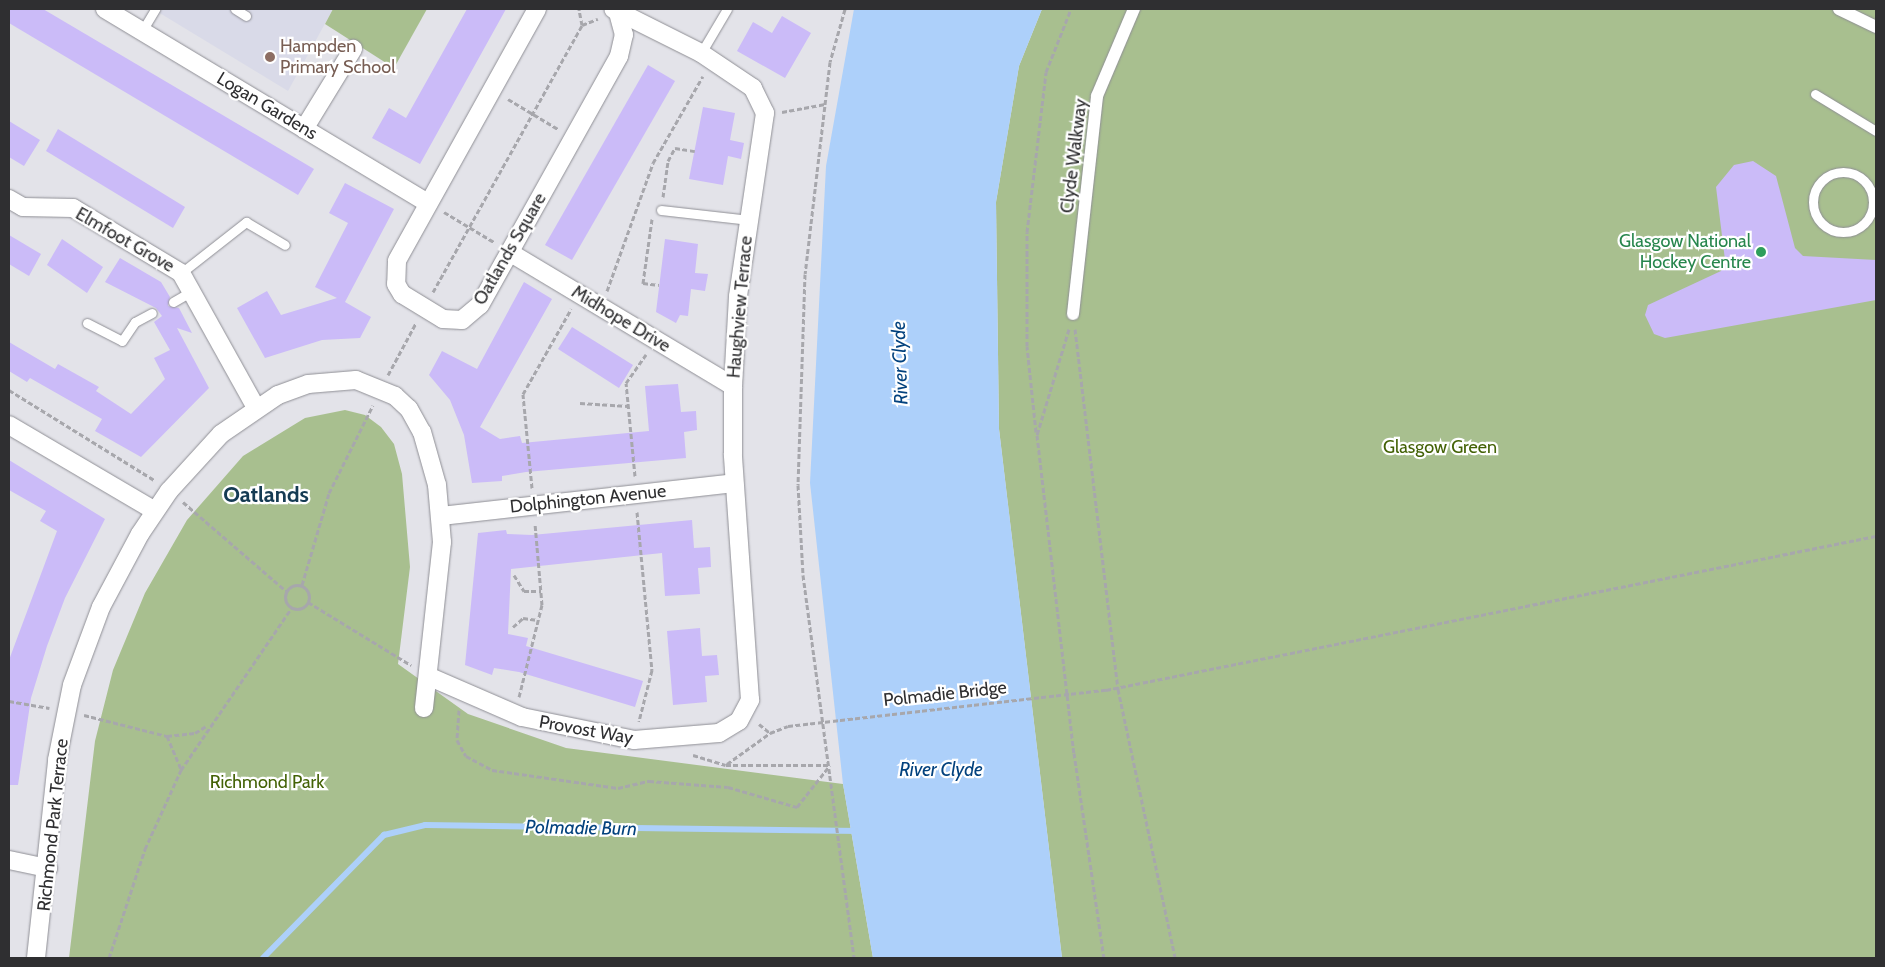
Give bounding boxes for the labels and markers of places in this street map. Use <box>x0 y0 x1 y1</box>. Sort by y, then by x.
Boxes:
place label: Hampden Primary School <box>280 36 395 78</box>
marker: Hampden Primary School <box>264 51 276 63</box>
place label: Glasgow National Hockey Centre <box>1619 231 1751 274</box>
marker: Glasgow National Hockey Centre <box>1755 246 1767 258</box>

